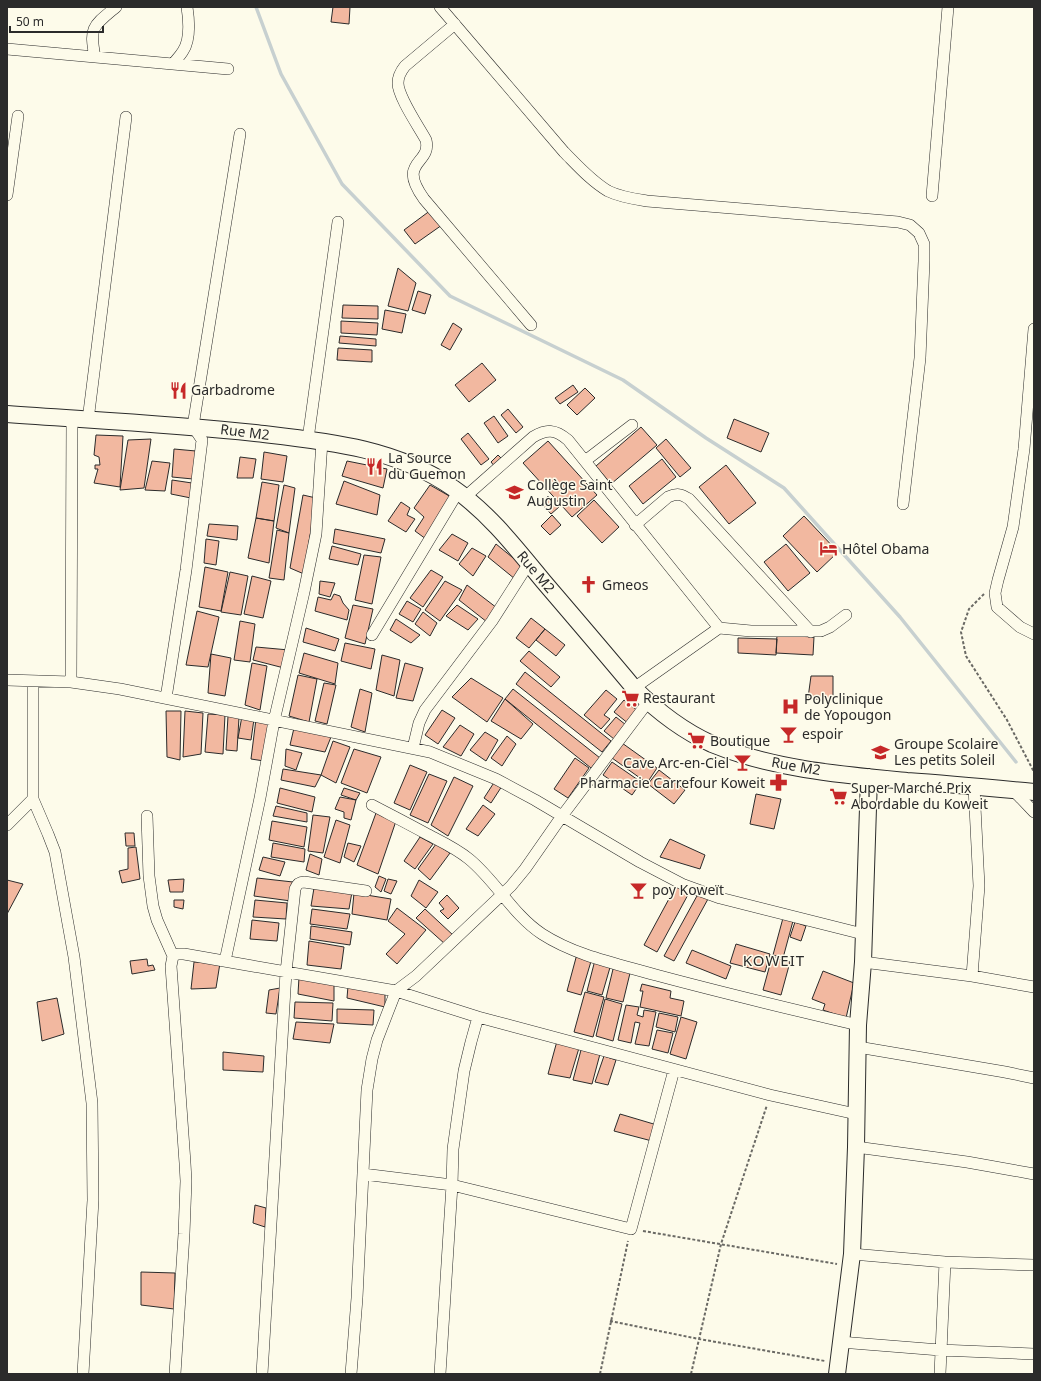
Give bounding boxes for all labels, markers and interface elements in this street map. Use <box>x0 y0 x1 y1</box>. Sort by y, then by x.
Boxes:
scale bar <box>10 8 103 34</box>
text: 50 m <box>16 13 44 30</box>
restaurant icon: Garbadrome <box>168 380 188 400</box>
place label: Garbadrome <box>191 380 275 399</box>
street label: Rue M2 <box>219 419 271 444</box>
place label: La Source du Guemon <box>388 448 466 483</box>
restaurant icon: La Source du Guemon <box>365 456 385 476</box>
place label: Collège Saint Augustin <box>527 475 612 510</box>
school or university icon: Collège Saint Augustin <box>504 483 524 503</box>
hotel icon: Hôtel Obama <box>819 539 839 559</box>
place label: Hôtel Obama <box>842 539 929 558</box>
street label: Rue M2 <box>513 547 560 597</box>
church icon: Gmeos <box>579 575 599 595</box>
place label: Gmeos <box>602 575 649 594</box>
supermarket icon: Restaurant <box>620 688 640 708</box>
place label: Restaurant <box>643 688 715 707</box>
place label: Polyclinique de Yopougon <box>804 689 891 724</box>
hospital icon: Polyclinique de Yopougon <box>781 697 801 717</box>
bar icon: espoir <box>779 724 799 744</box>
place label: espoir <box>802 724 843 743</box>
supermarket icon: Boutique <box>687 731 707 751</box>
place label: Boutique <box>710 731 770 750</box>
place label: Groupe Scolaire Les petits Soleil <box>894 734 998 769</box>
school or university icon: Groupe Scolaire Les petits Soleil <box>871 742 891 762</box>
street label: Rue M2 <box>770 752 822 779</box>
place label: Cave Arc-en-Ciel <box>623 753 729 772</box>
bar icon: Cave Arc-en-Ciel <box>732 753 752 773</box>
place label: Pharmacie Carrefour Koweit <box>580 773 765 792</box>
pharmacy icon: Pharmacie Carrefour Koweit <box>768 773 788 793</box>
place label: Super Marché Prix Abordable du Koweit <box>851 778 988 813</box>
supermarket icon: Super Marché Prix Abordable du Koweit <box>828 786 848 806</box>
bar icon: poy Koweït <box>629 880 649 900</box>
place label: poy Koweït <box>652 880 724 899</box>
district label: KOWEIT <box>743 950 805 970</box>

